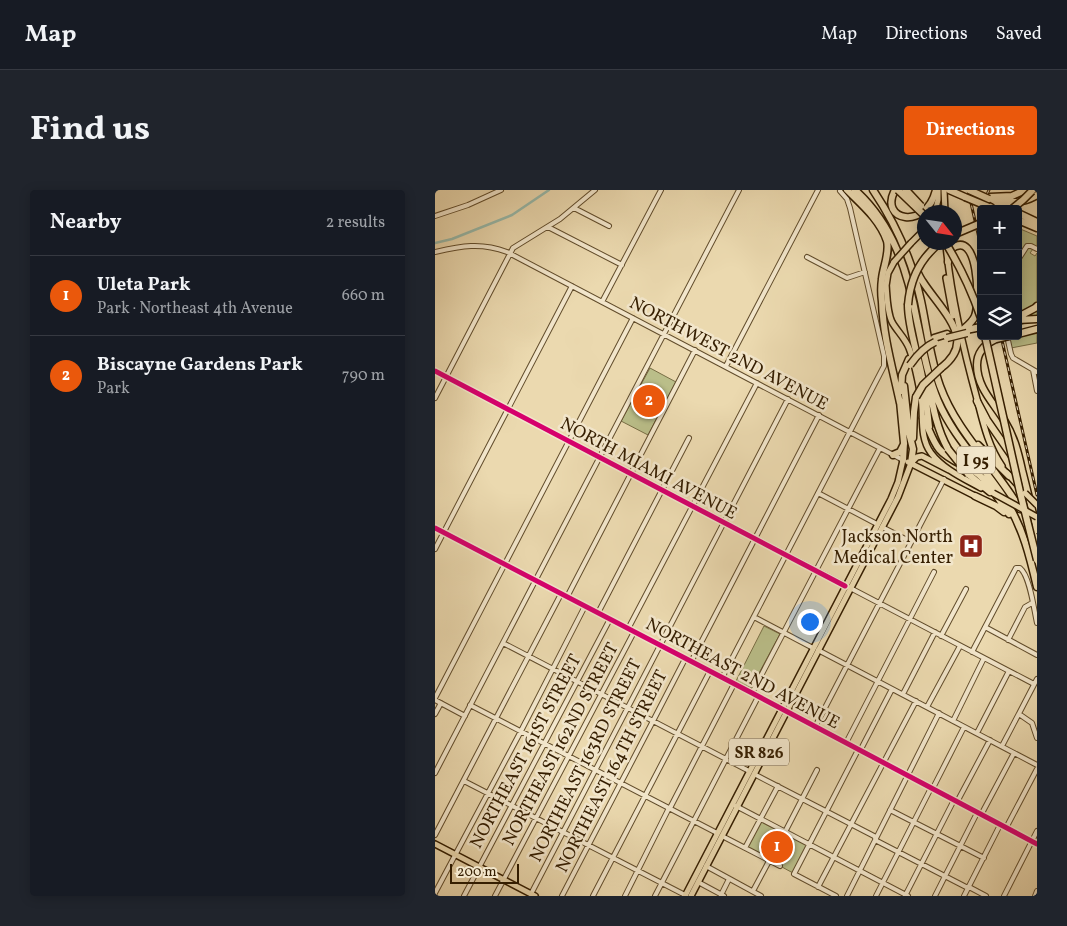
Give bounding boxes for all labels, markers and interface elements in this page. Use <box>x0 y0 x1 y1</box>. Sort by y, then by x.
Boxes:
text: Map <box>25 18 76 52</box>
text: Map <box>821 22 857 47</box>
text: Directions <box>885 22 968 47</box>
text: Saved <box>996 22 1042 47</box>
text: Find us <box>30 106 150 154</box>
button: Directions <box>904 106 1037 155</box>
north arrow <box>917 205 962 250</box>
map controls <box>977 205 1022 340</box>
button: + <box>977 205 1022 250</box>
text: Nearby <box>50 208 121 237</box>
text: 2 results <box>326 212 385 234</box>
button: − <box>977 250 1022 295</box>
text: Uleta Park <box>97 272 191 298</box>
text: 1 <box>63 285 69 307</box>
text: 660 m <box>342 285 385 307</box>
street label: NORTHWEST 2ND AVENUE <box>626 291 832 415</box>
button: layers <box>977 295 1022 340</box>
text: Park · Northeast 4th Avenue <box>97 298 293 320</box>
text: Biscayne Gardens Park <box>97 352 303 378</box>
text: 2 <box>62 365 70 387</box>
text: 790 m <box>342 365 385 387</box>
text: Park <box>97 378 130 400</box>
pin: 2 <box>633 382 665 420</box>
street label: NORTH MIAMI AVENUE <box>556 412 741 527</box>
road number: I 95 <box>957 446 995 474</box>
place label: Jackson North Medical Center <box>833 525 953 571</box>
hospital icon: Jackson North Medical Center <box>958 533 984 559</box>
your location <box>797 609 823 635</box>
street label: NORTHEAST 2ND AVENUE <box>641 612 844 736</box>
street label: NORTHEAST 162ND STREET <box>497 638 626 851</box>
street label: NORTHEAST 161ST STREET <box>464 650 588 853</box>
street label: NORTHEAST 163RD STREET <box>524 654 649 867</box>
street label: NORTHEAST 164TH STREET <box>550 666 675 877</box>
road number: SR 826 <box>729 738 789 766</box>
pin: 1 <box>761 828 793 866</box>
scale bar <box>450 861 519 884</box>
text: 200 m <box>457 863 497 882</box>

